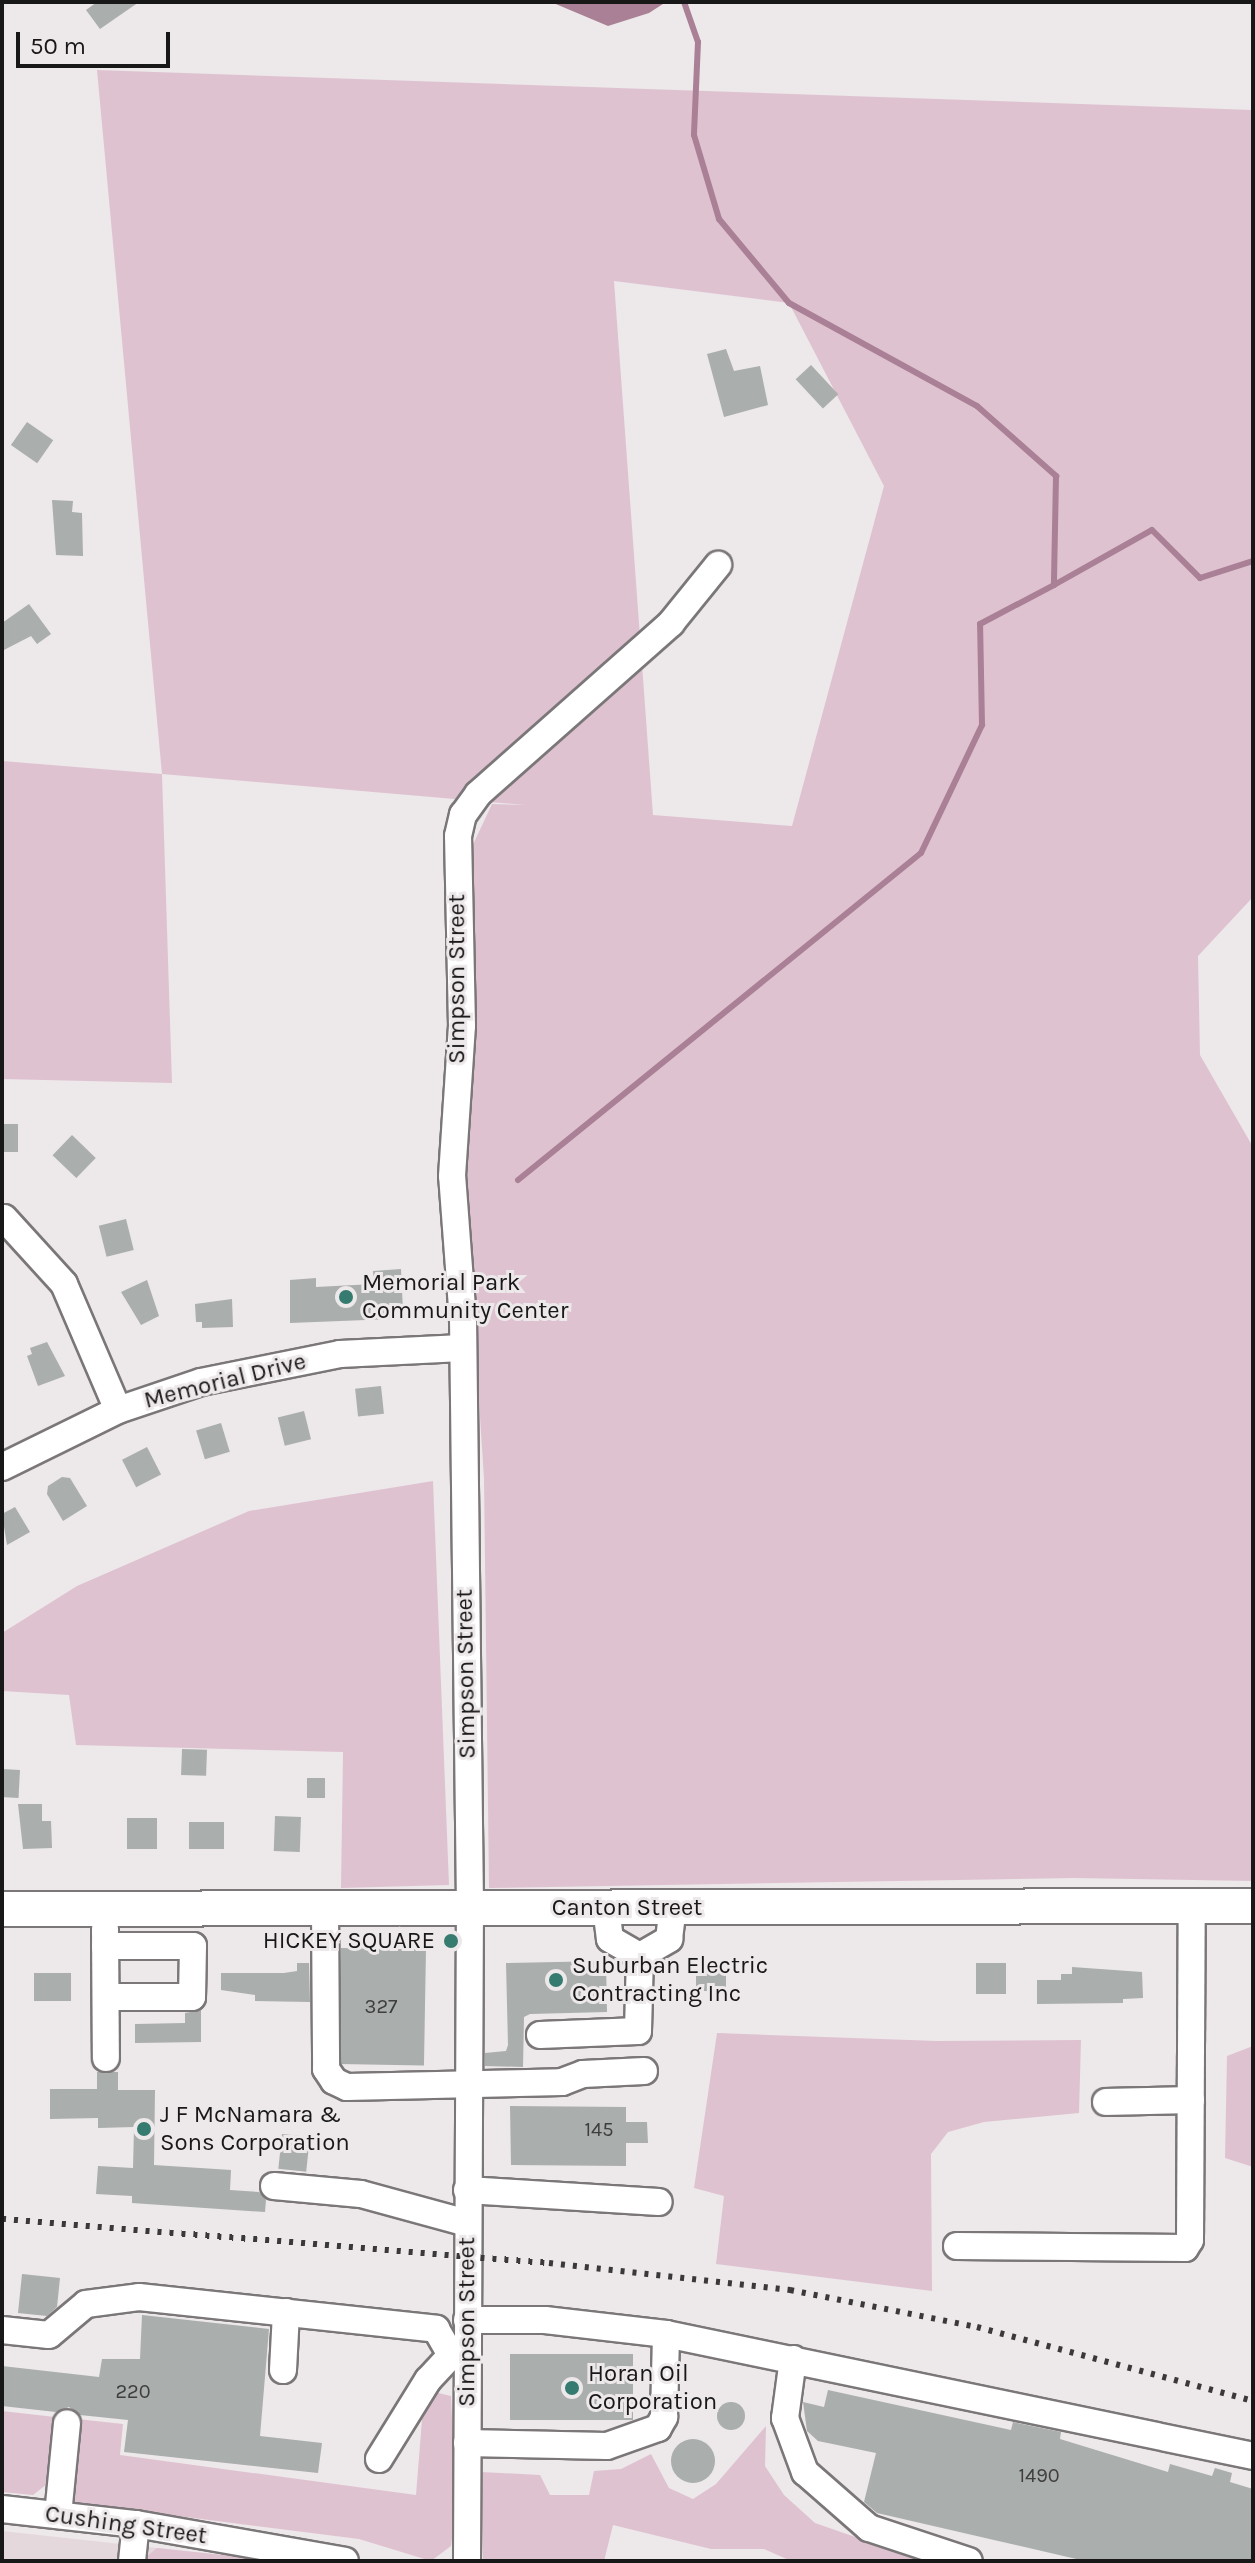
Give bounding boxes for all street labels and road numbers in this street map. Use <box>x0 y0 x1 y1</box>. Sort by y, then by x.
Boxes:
street label: Simpson Street <box>443 894 471 1064</box>
street label: Memorial Drive <box>141 1347 309 1415</box>
street label: Simpson Street <box>450 1589 482 1759</box>
street label: Canton Street <box>552 1894 702 1922</box>
street label: Simpson Street <box>453 2237 481 2407</box>
street label: Cushing Street <box>43 2499 209 2551</box>

